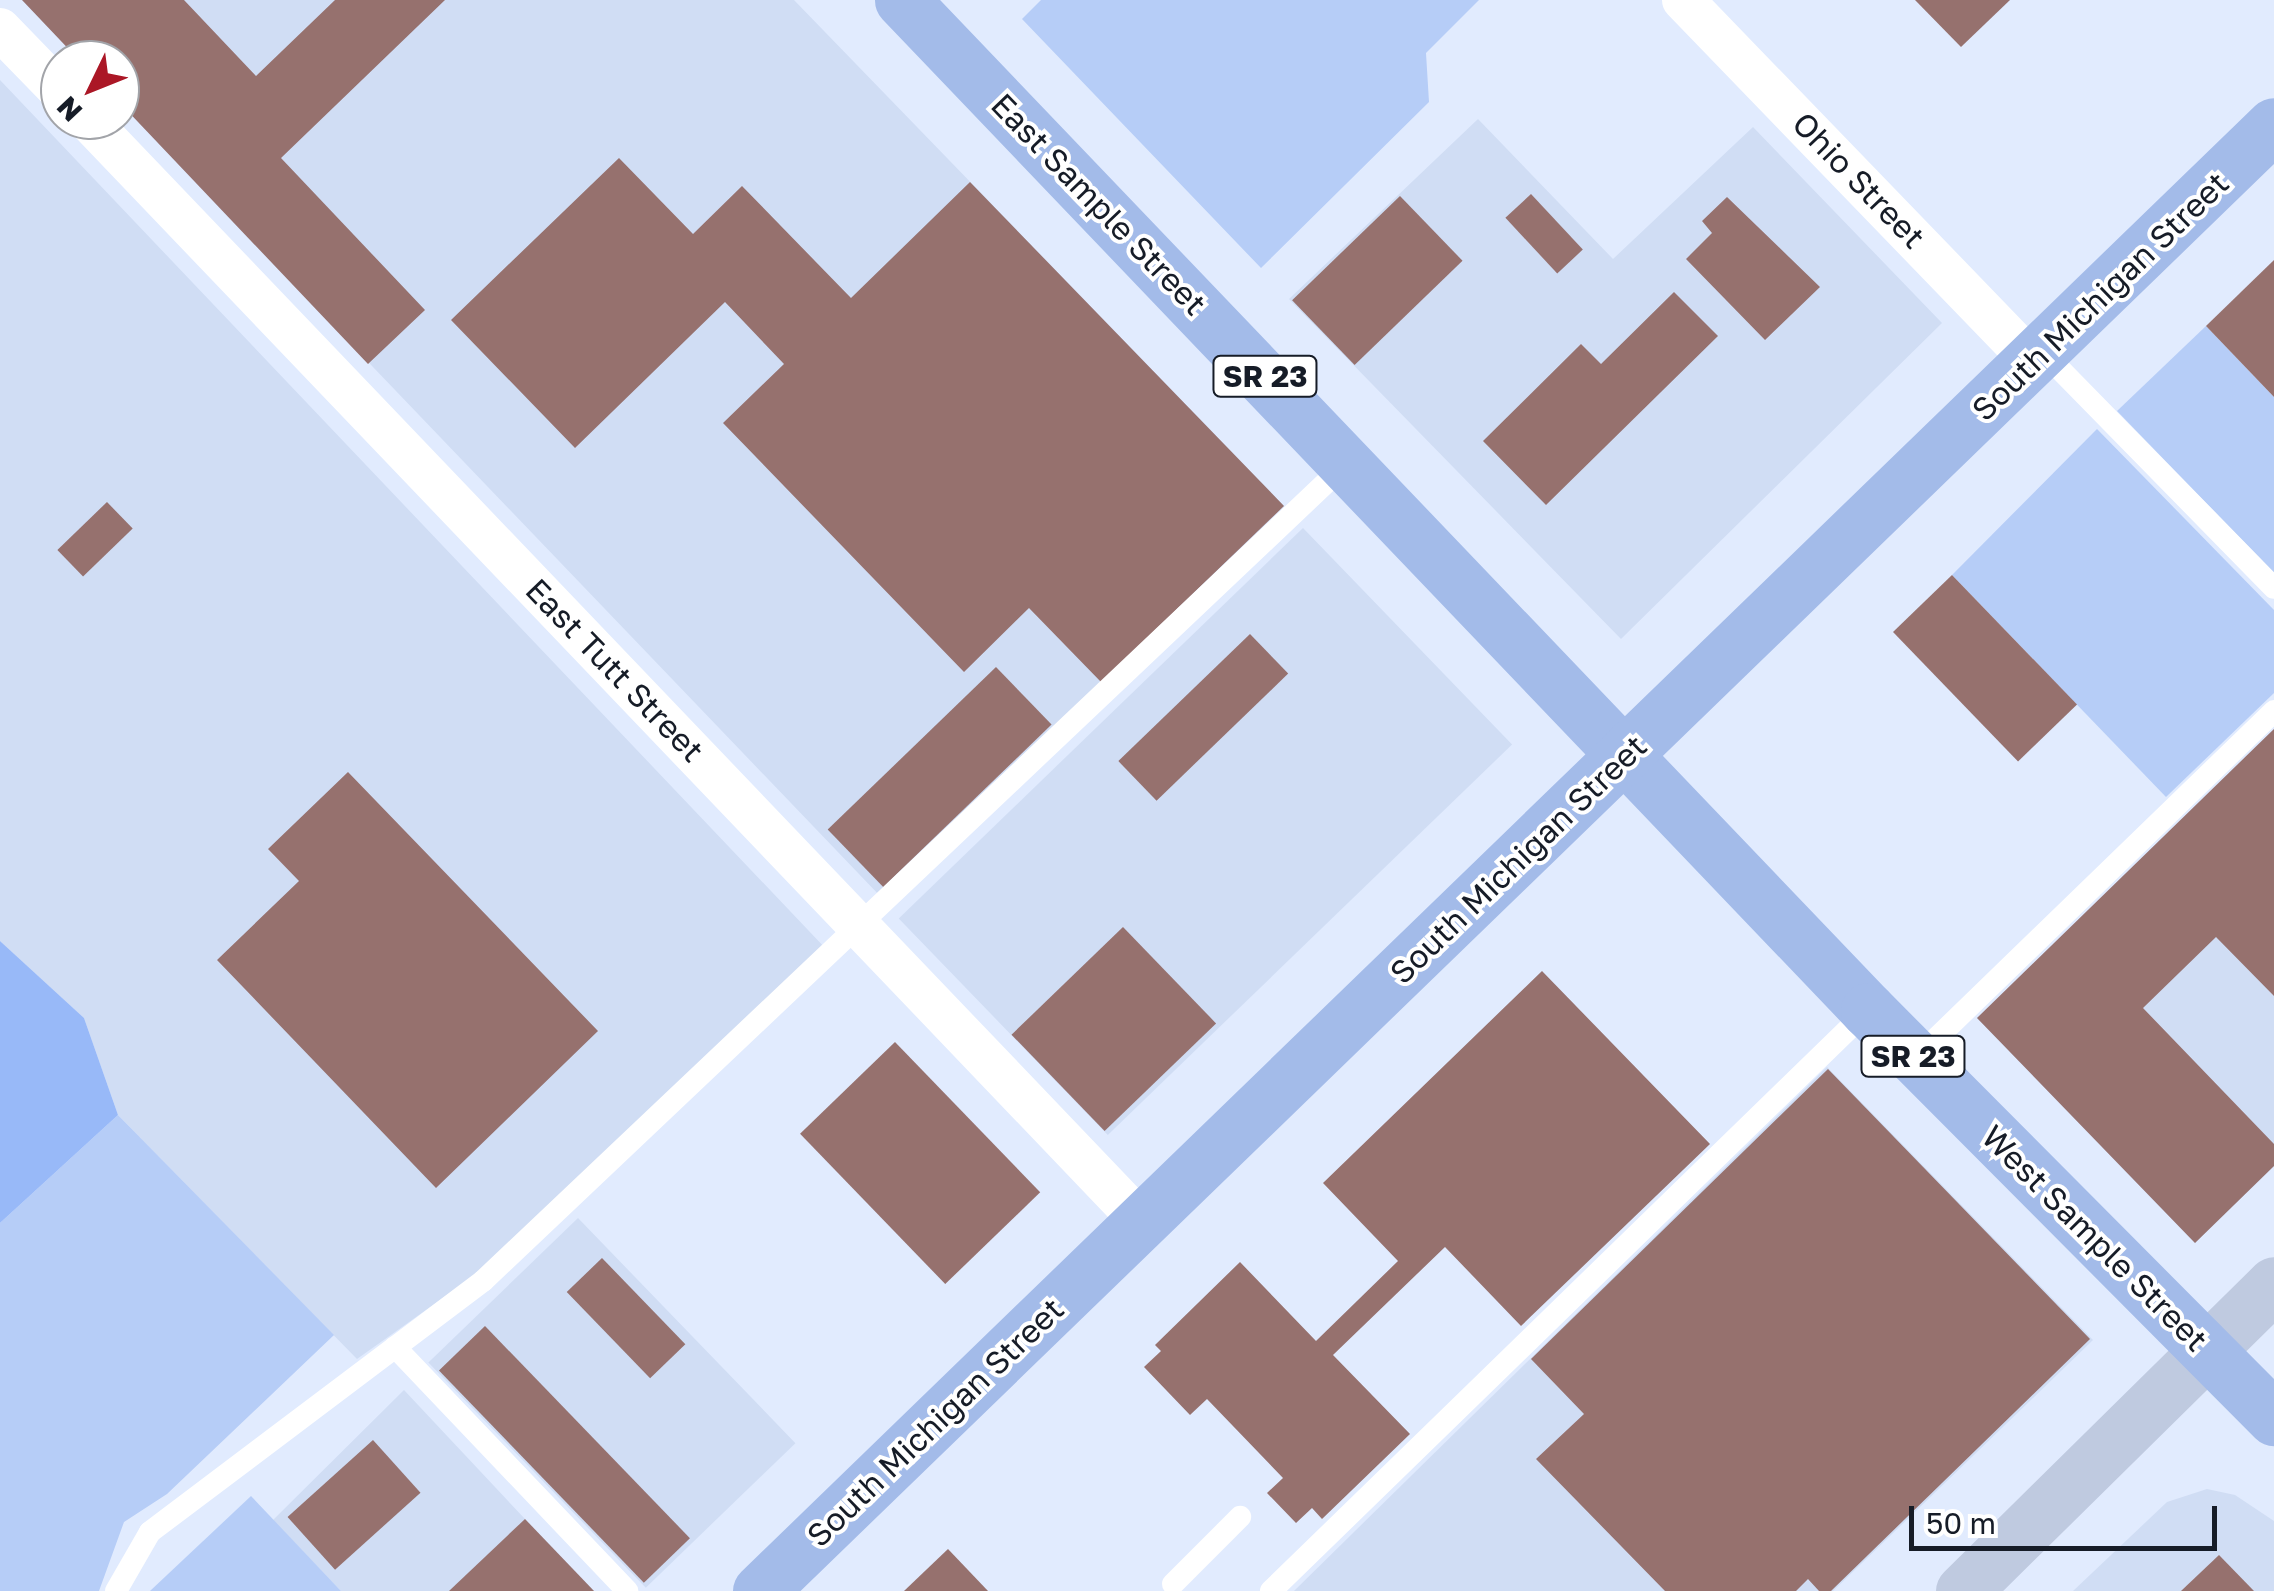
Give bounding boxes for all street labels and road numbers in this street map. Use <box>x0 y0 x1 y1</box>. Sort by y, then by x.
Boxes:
street label: East Sample Street <box>983 85 1215 323</box>
street label: Ohio Street <box>1785 104 1933 256</box>
street label: South Michigan Street <box>1964 164 2236 428</box>
road number: SR 23 <box>1210 351 1320 401</box>
street label: East Tutt Street <box>518 571 712 769</box>
street label: South Michigan Street <box>1382 727 1654 991</box>
road number: SR 23 <box>1858 1031 1968 1081</box>
street label: West Sample Street <box>1974 1117 2216 1359</box>
street label: South Michigan Street <box>799 1290 1071 1554</box>

